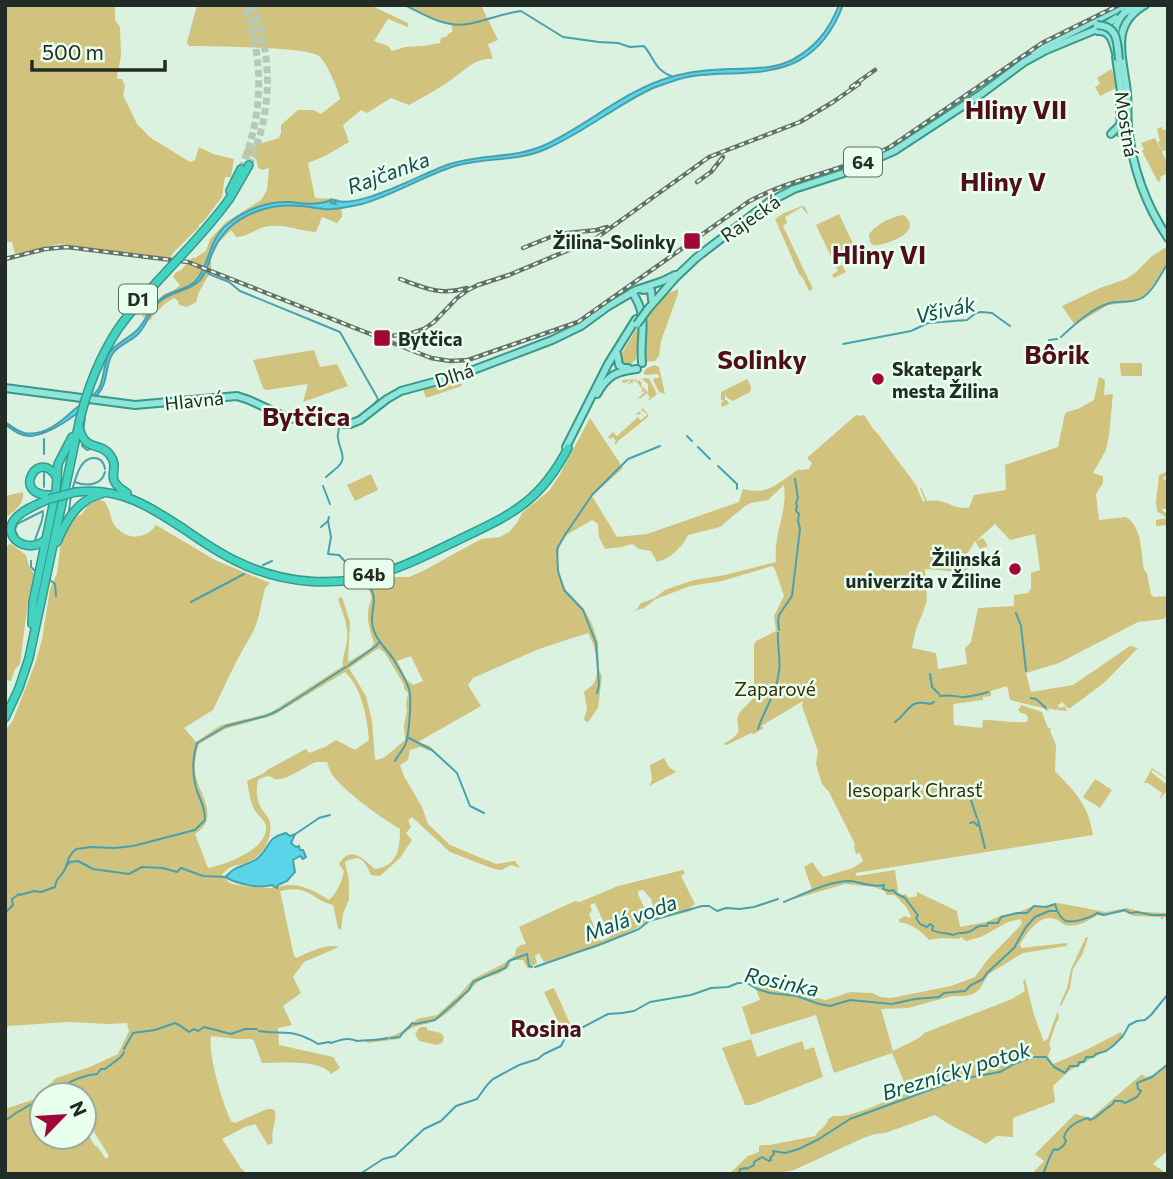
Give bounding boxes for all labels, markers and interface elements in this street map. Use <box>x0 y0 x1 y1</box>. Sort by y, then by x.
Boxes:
scale bar <box>32 28 164 72</box>
text: 500 m <box>42 39 104 64</box>
street label: Mostná <box>1110 89 1144 159</box>
district label: Hliny VII <box>965 93 1067 124</box>
water label: Rajčanka <box>343 146 433 198</box>
road number: 64 <box>844 148 882 176</box>
district label: Hliny V <box>960 165 1046 196</box>
street label: Rajecká <box>716 189 784 247</box>
place label: Žilina-Solinky <box>553 230 677 253</box>
marker: Žilina-Solinky <box>682 231 702 251</box>
district label: Hliny VI <box>832 238 926 269</box>
road number: D1 <box>119 284 157 314</box>
water label: Všivák <box>913 290 978 328</box>
place label: Bytčica <box>398 327 462 350</box>
marker: Bytčica <box>372 328 392 348</box>
district label: Bôrik <box>1024 338 1090 369</box>
district label: Solinky <box>717 343 807 374</box>
place label: Skatepark mesta Žilina <box>892 357 999 402</box>
street label: Dlhá <box>432 358 476 392</box>
marker: Skatepark mesta Žilina <box>870 371 886 387</box>
street label: Hlavná <box>163 385 225 415</box>
district label: Bytčica <box>262 400 350 431</box>
place label: Žilinská univerzita v Žiline <box>846 547 1001 592</box>
road number: 64b <box>344 560 394 588</box>
marker: Žilinská univerzita v Žiline <box>1007 561 1023 577</box>
park label: Zaparové <box>734 677 816 700</box>
park label: lesopark Chrasť <box>847 778 983 801</box>
water label: Malá voda <box>580 889 680 945</box>
water label: Rosinka <box>743 961 821 1001</box>
district label: Rosina <box>510 1014 582 1042</box>
water label: Breznícky potok <box>879 1035 1034 1104</box>
north arrow <box>28 1081 98 1151</box>
text: N <box>65 1097 92 1120</box>

